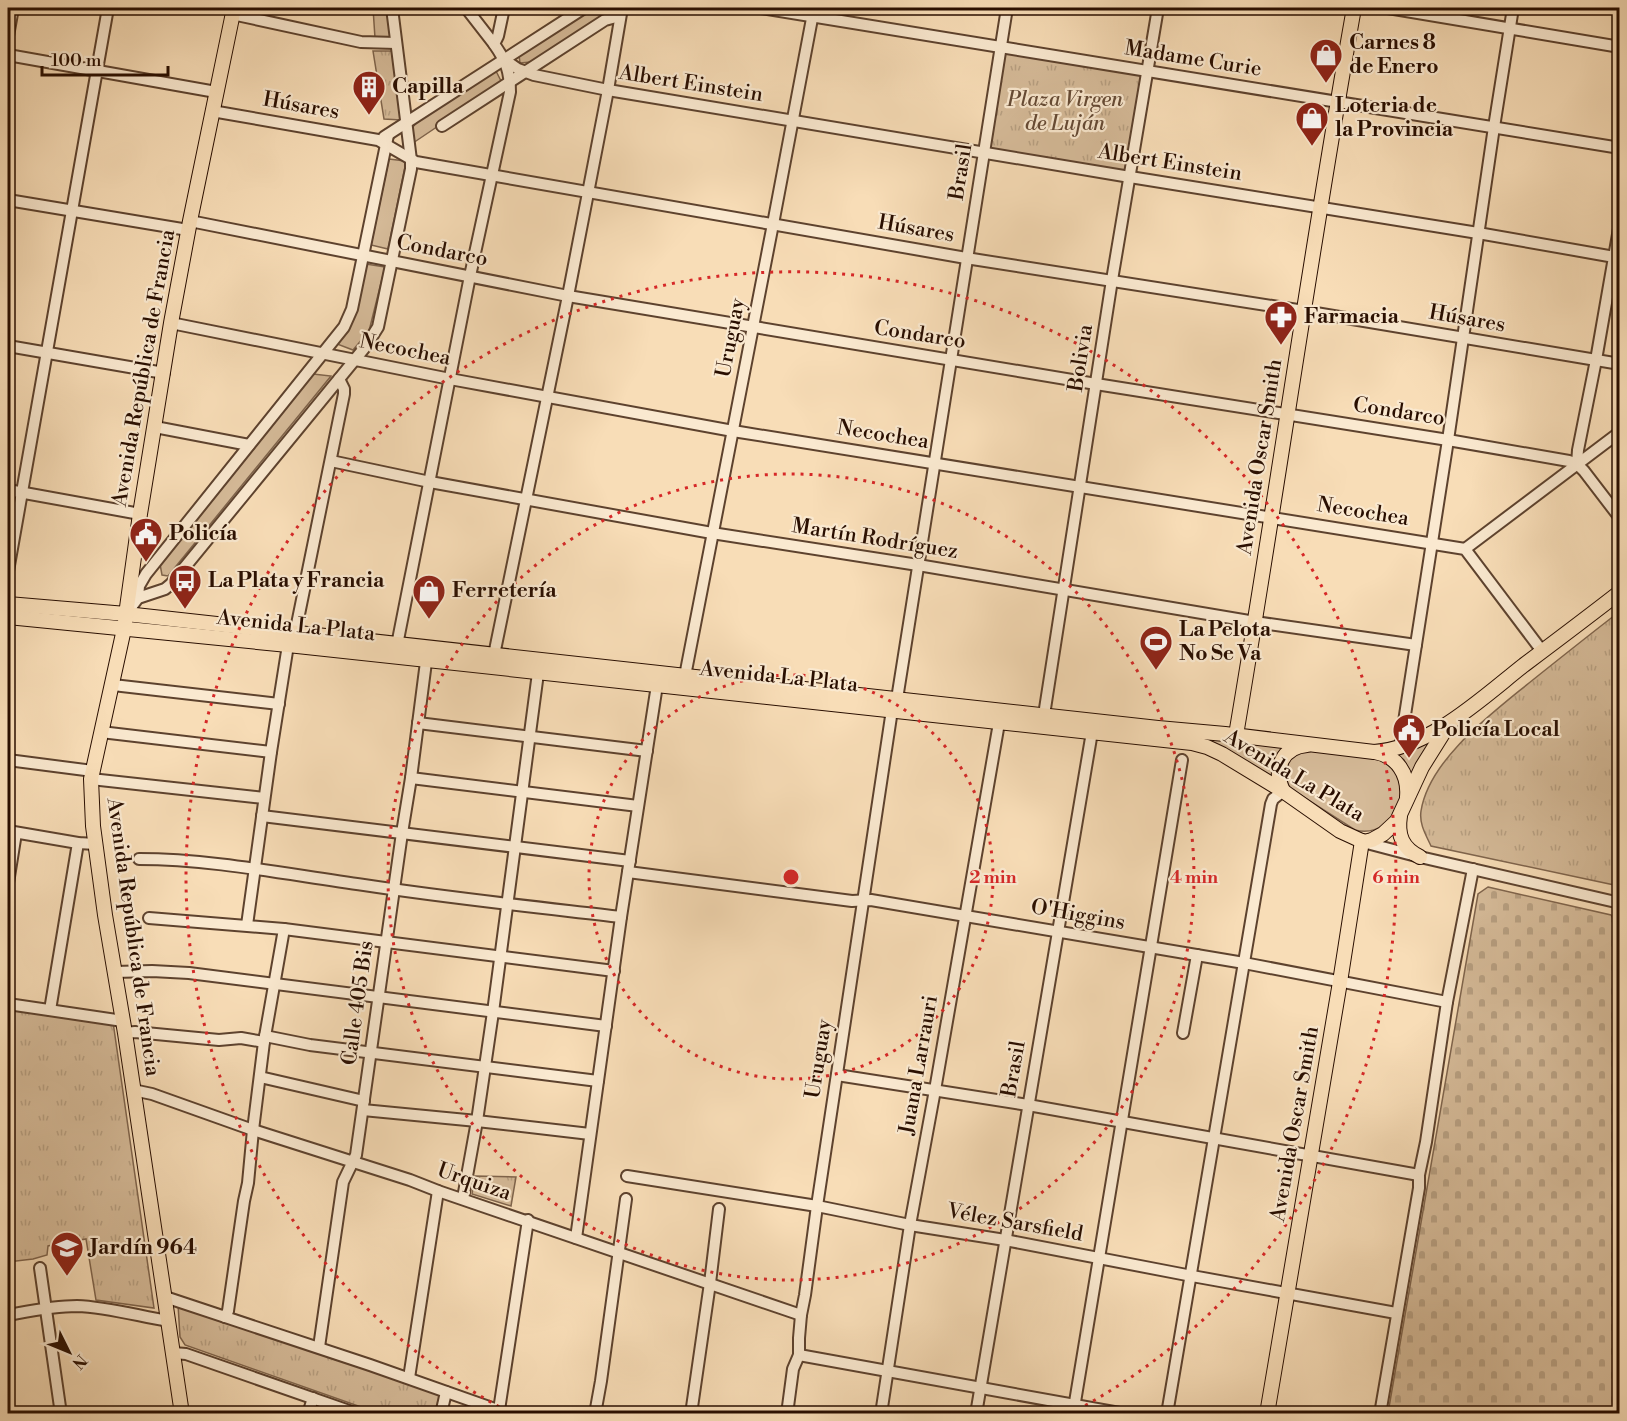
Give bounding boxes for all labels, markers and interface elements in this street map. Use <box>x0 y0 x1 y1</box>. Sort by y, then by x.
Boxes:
place label: Carnes 8 de Enero <box>1349 30 1439 80</box>
street label: Madame Curie <box>1123 35 1263 83</box>
shop icon: Carnes 8 de Enero <box>1308 37 1344 84</box>
scale bar <box>42 39 168 77</box>
text: 100 m <box>51 49 102 72</box>
street label: Albert Einstein <box>616 60 765 108</box>
building icon: Capilla <box>351 69 387 116</box>
place label: Capilla <box>392 74 464 100</box>
street label: Húsares <box>261 86 341 126</box>
park label: Plaza Virgen de Luján <box>1006 87 1123 137</box>
place label: Loteria de la Provincia <box>1335 93 1454 143</box>
shop icon: Loteria de la Provincia <box>1294 100 1330 147</box>
street label: Albert Einstein <box>1095 139 1244 187</box>
street label: Brasil <box>944 142 978 203</box>
street label: Húsares <box>876 209 956 249</box>
street label: Avenida República de Francia <box>107 227 181 510</box>
street label: Condarco <box>394 229 490 273</box>
street label: Uruguay <box>711 295 752 380</box>
pharmacy icon: Farmacia <box>1263 299 1299 346</box>
street label: Húsares <box>1427 299 1507 339</box>
place label: Farmacia <box>1304 304 1399 330</box>
street label: Condarco <box>872 315 968 355</box>
street label: Bolivia <box>1063 322 1099 394</box>
street label: Necochea <box>357 328 453 372</box>
street label: Avenida Oscar Smith <box>1232 357 1288 558</box>
street label: Condarco <box>1351 392 1447 432</box>
street label: Necochea <box>835 415 931 455</box>
street label: Necochea <box>1315 492 1411 532</box>
street label: Martín Rodríguez <box>790 513 960 565</box>
public building icon: Policía <box>128 516 164 563</box>
place label: Policía <box>169 521 238 547</box>
bus stop icon: La Plata y Francia <box>167 563 203 610</box>
place label: La Plata y Francia <box>208 568 385 594</box>
shop icon: Ferretería <box>411 573 447 620</box>
place label: Ferretería <box>452 578 557 604</box>
street label: Avenida La Plata <box>215 605 377 647</box>
place label: La Pelota No Se Va <box>1179 617 1272 667</box>
sports icon: La Pelota No Se Va <box>1138 624 1174 671</box>
street label: Avenida La Plata <box>698 656 860 698</box>
public building icon: Policía Local <box>1391 712 1427 759</box>
place label: Policía Local <box>1432 717 1560 743</box>
street label: Avenida La Plata <box>1218 723 1369 828</box>
street label: Avenida República de Francia <box>100 795 165 1078</box>
text: 2 min <box>969 866 1017 889</box>
text: 4 min <box>1170 866 1218 889</box>
text: 6 min <box>1372 866 1420 889</box>
centre of rings <box>781 867 801 887</box>
street label: O'Higgins <box>1029 894 1127 936</box>
street label: Calle 405 Bis <box>336 939 380 1067</box>
street label: Juana Larrauri <box>894 993 944 1138</box>
street label: Uruguay <box>800 1017 838 1101</box>
street label: Avenida Oscar Smith <box>1265 1024 1325 1225</box>
street label: Brasil <box>996 1039 1032 1100</box>
street label: Urquiza <box>434 1157 515 1207</box>
street label: Vélez Sarsfield <box>944 1198 1085 1248</box>
school or university icon: Jardín 964 <box>49 1230 85 1277</box>
place label: Jardín 964 <box>87 1235 197 1261</box>
north arrow <box>39 1322 99 1382</box>
text: N <box>67 1350 91 1373</box>

